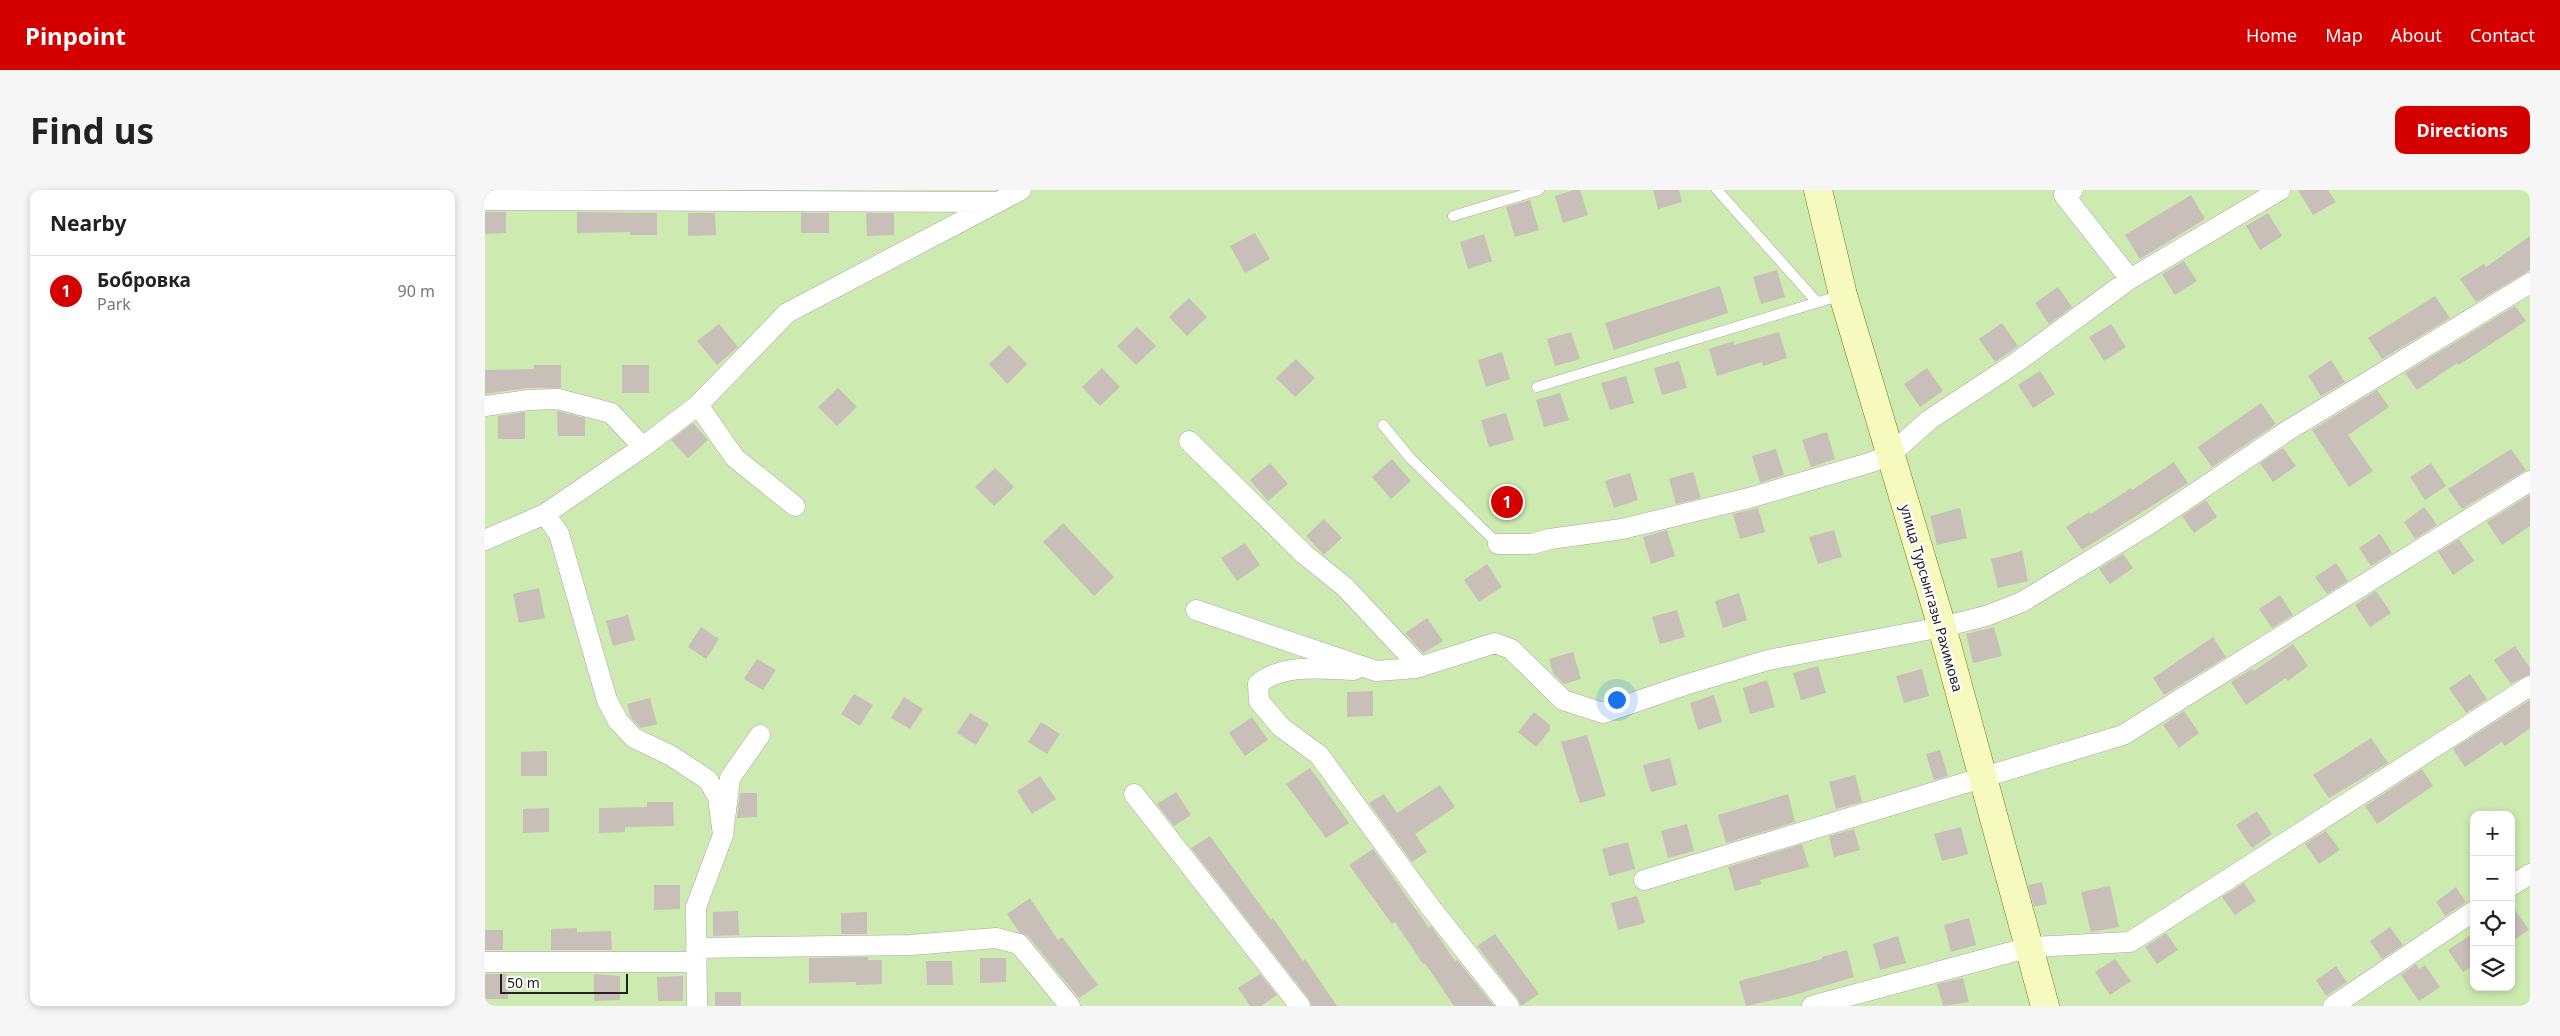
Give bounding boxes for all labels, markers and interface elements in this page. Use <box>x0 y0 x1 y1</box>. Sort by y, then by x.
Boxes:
text: Pinpoint <box>25 19 126 52</box>
text: Home <box>2246 23 2297 47</box>
text: Map <box>2325 23 2363 47</box>
text: About <box>2391 23 2442 47</box>
text: Contact <box>2470 23 2535 47</box>
button: Directions <box>2395 106 2530 154</box>
text: Find us <box>30 107 154 154</box>
text: Nearby <box>50 209 126 237</box>
text: Бобровка <box>97 267 191 293</box>
text: 1 <box>61 280 71 302</box>
text: 90 m <box>398 280 435 302</box>
text: Park <box>97 293 131 315</box>
pin: 1 <box>1491 483 1523 521</box>
street label: улица Турсынгазы Рахимова <box>1896 502 1968 694</box>
your location <box>1604 687 1630 713</box>
map controls <box>2470 811 2515 991</box>
button: + <box>2470 811 2515 856</box>
button: − <box>2470 856 2515 901</box>
button: locate <box>2470 901 2515 946</box>
button: layers <box>2470 946 2515 991</box>
scale bar <box>500 971 627 994</box>
text: 50 m <box>507 973 540 992</box>

